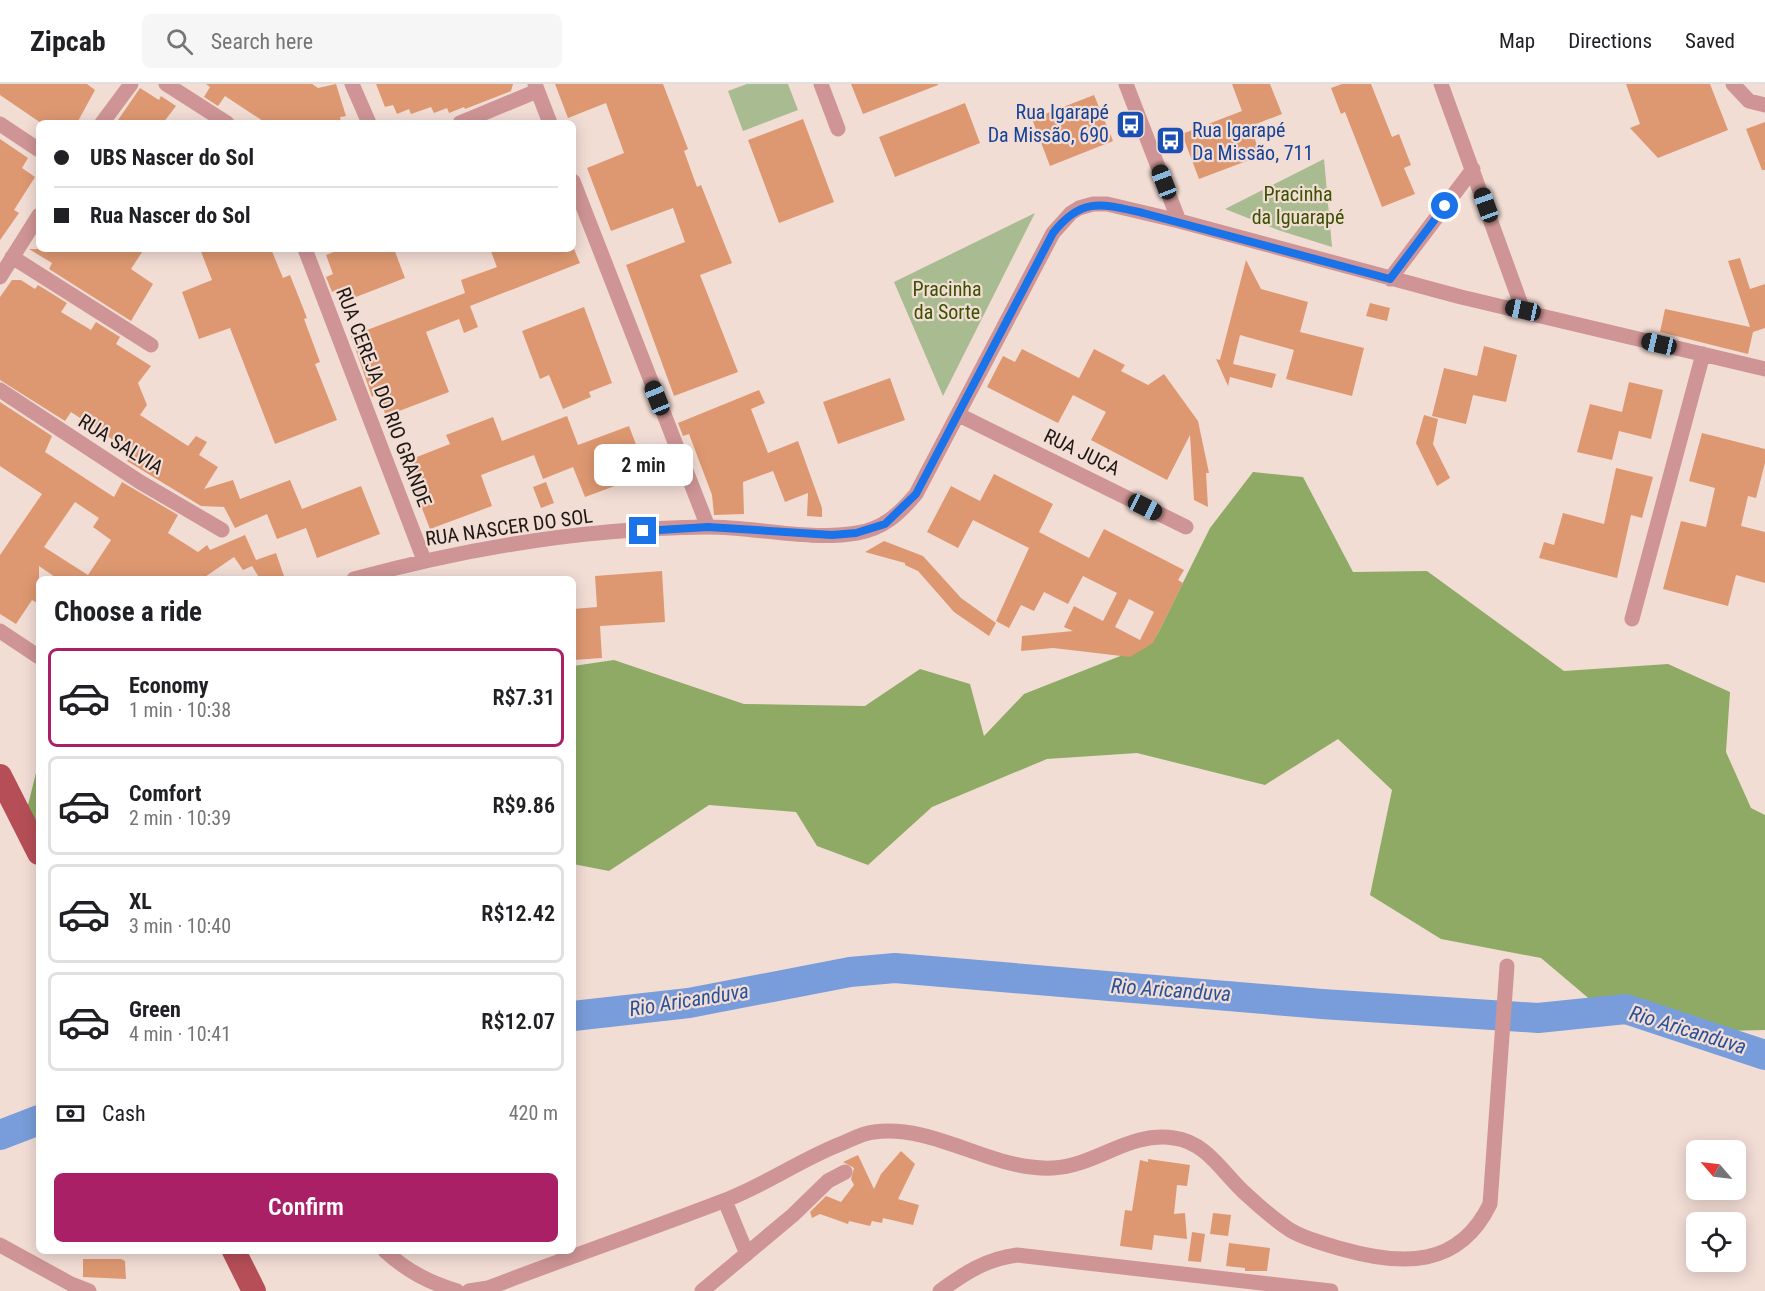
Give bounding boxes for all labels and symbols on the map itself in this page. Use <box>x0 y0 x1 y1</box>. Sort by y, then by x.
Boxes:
place label: Rua Igarapé Da Missão, 690 <box>988 100 1109 147</box>
bus stop icon: Rua Igarapé Da Missão, 690 <box>1114 108 1146 140</box>
place label: Rua Igarapé Da Missão, 711 <box>1192 118 1313 165</box>
bus stop icon: Rua Igarapé Da Missão, 711 <box>1155 125 1187 157</box>
car <box>1149 162 1179 202</box>
park label: Pracinha da Iguarapé <box>1252 182 1344 229</box>
car <box>1471 185 1501 225</box>
route start <box>1431 192 1458 219</box>
park label: Pracinha da Sorte <box>912 277 982 324</box>
street label: RUA CEREJA DO RIO GRANDE <box>331 284 437 510</box>
car <box>1504 297 1542 323</box>
car <box>1639 331 1679 357</box>
car <box>642 378 672 418</box>
street label: RUA SALVIA <box>74 409 168 480</box>
street label: RUA JUCA <box>1040 423 1124 481</box>
callout: 2 min <box>594 444 692 486</box>
car <box>1125 491 1165 523</box>
street label: RUA NASCER DO SOL <box>424 503 594 551</box>
route end <box>629 517 656 544</box>
water label: Rio Aricanduva <box>1110 974 1232 1006</box>
water label: Rio Aricanduva <box>628 979 750 1021</box>
water label: Rio Aricanduva <box>1627 1001 1749 1059</box>
north arrow <box>1686 1140 1746 1200</box>

